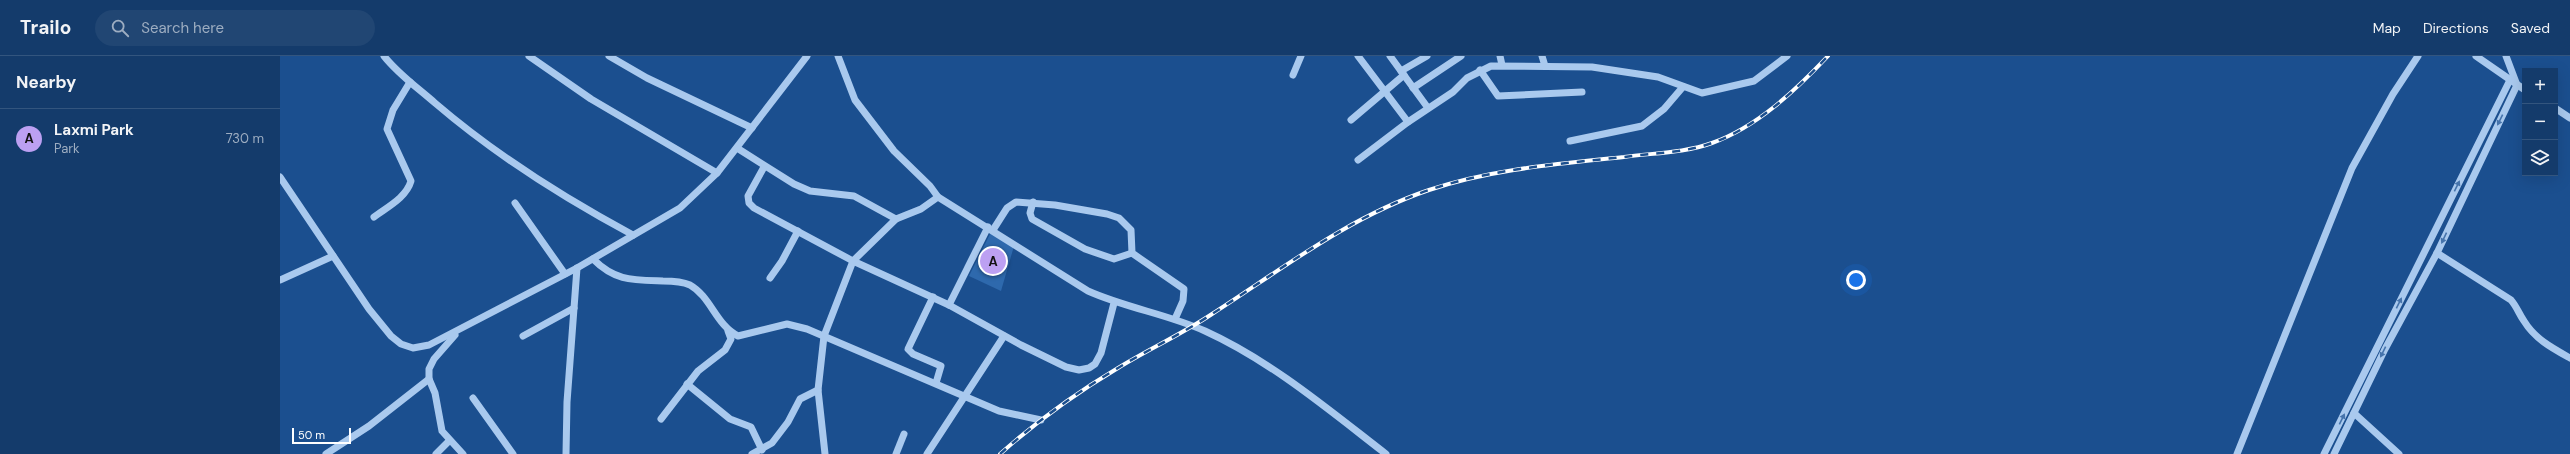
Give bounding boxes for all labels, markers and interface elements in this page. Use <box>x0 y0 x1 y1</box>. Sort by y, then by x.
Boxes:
search box <box>95 10 375 46</box>
text: Trailo <box>20 15 71 40</box>
icon: search <box>109 17 131 39</box>
text: Search here <box>141 18 224 38</box>
text: Map <box>2373 19 2401 37</box>
text: Directions <box>2423 19 2489 37</box>
text: Saved <box>2511 19 2550 37</box>
map controls <box>2522 68 2558 176</box>
button: + <box>2522 68 2558 104</box>
text: Nearby <box>16 71 76 93</box>
button: − <box>2522 104 2558 140</box>
one-way arrow <box>2497 115 2503 126</box>
text: Laxmi Park <box>54 120 134 140</box>
text: A <box>24 130 34 147</box>
text: 730 m <box>226 130 264 147</box>
text: Park <box>54 140 80 157</box>
button: layers <box>2522 140 2558 176</box>
one-way arrow <box>2454 181 2460 192</box>
one-way arrow <box>2441 232 2447 243</box>
pin: A <box>980 246 1006 276</box>
your location <box>1846 270 1866 290</box>
one-way arrow <box>2396 297 2403 308</box>
one-way arrow <box>2380 347 2386 358</box>
one-way arrow <box>2338 413 2345 425</box>
scale bar <box>292 426 351 445</box>
text: 50 m <box>298 428 325 442</box>

